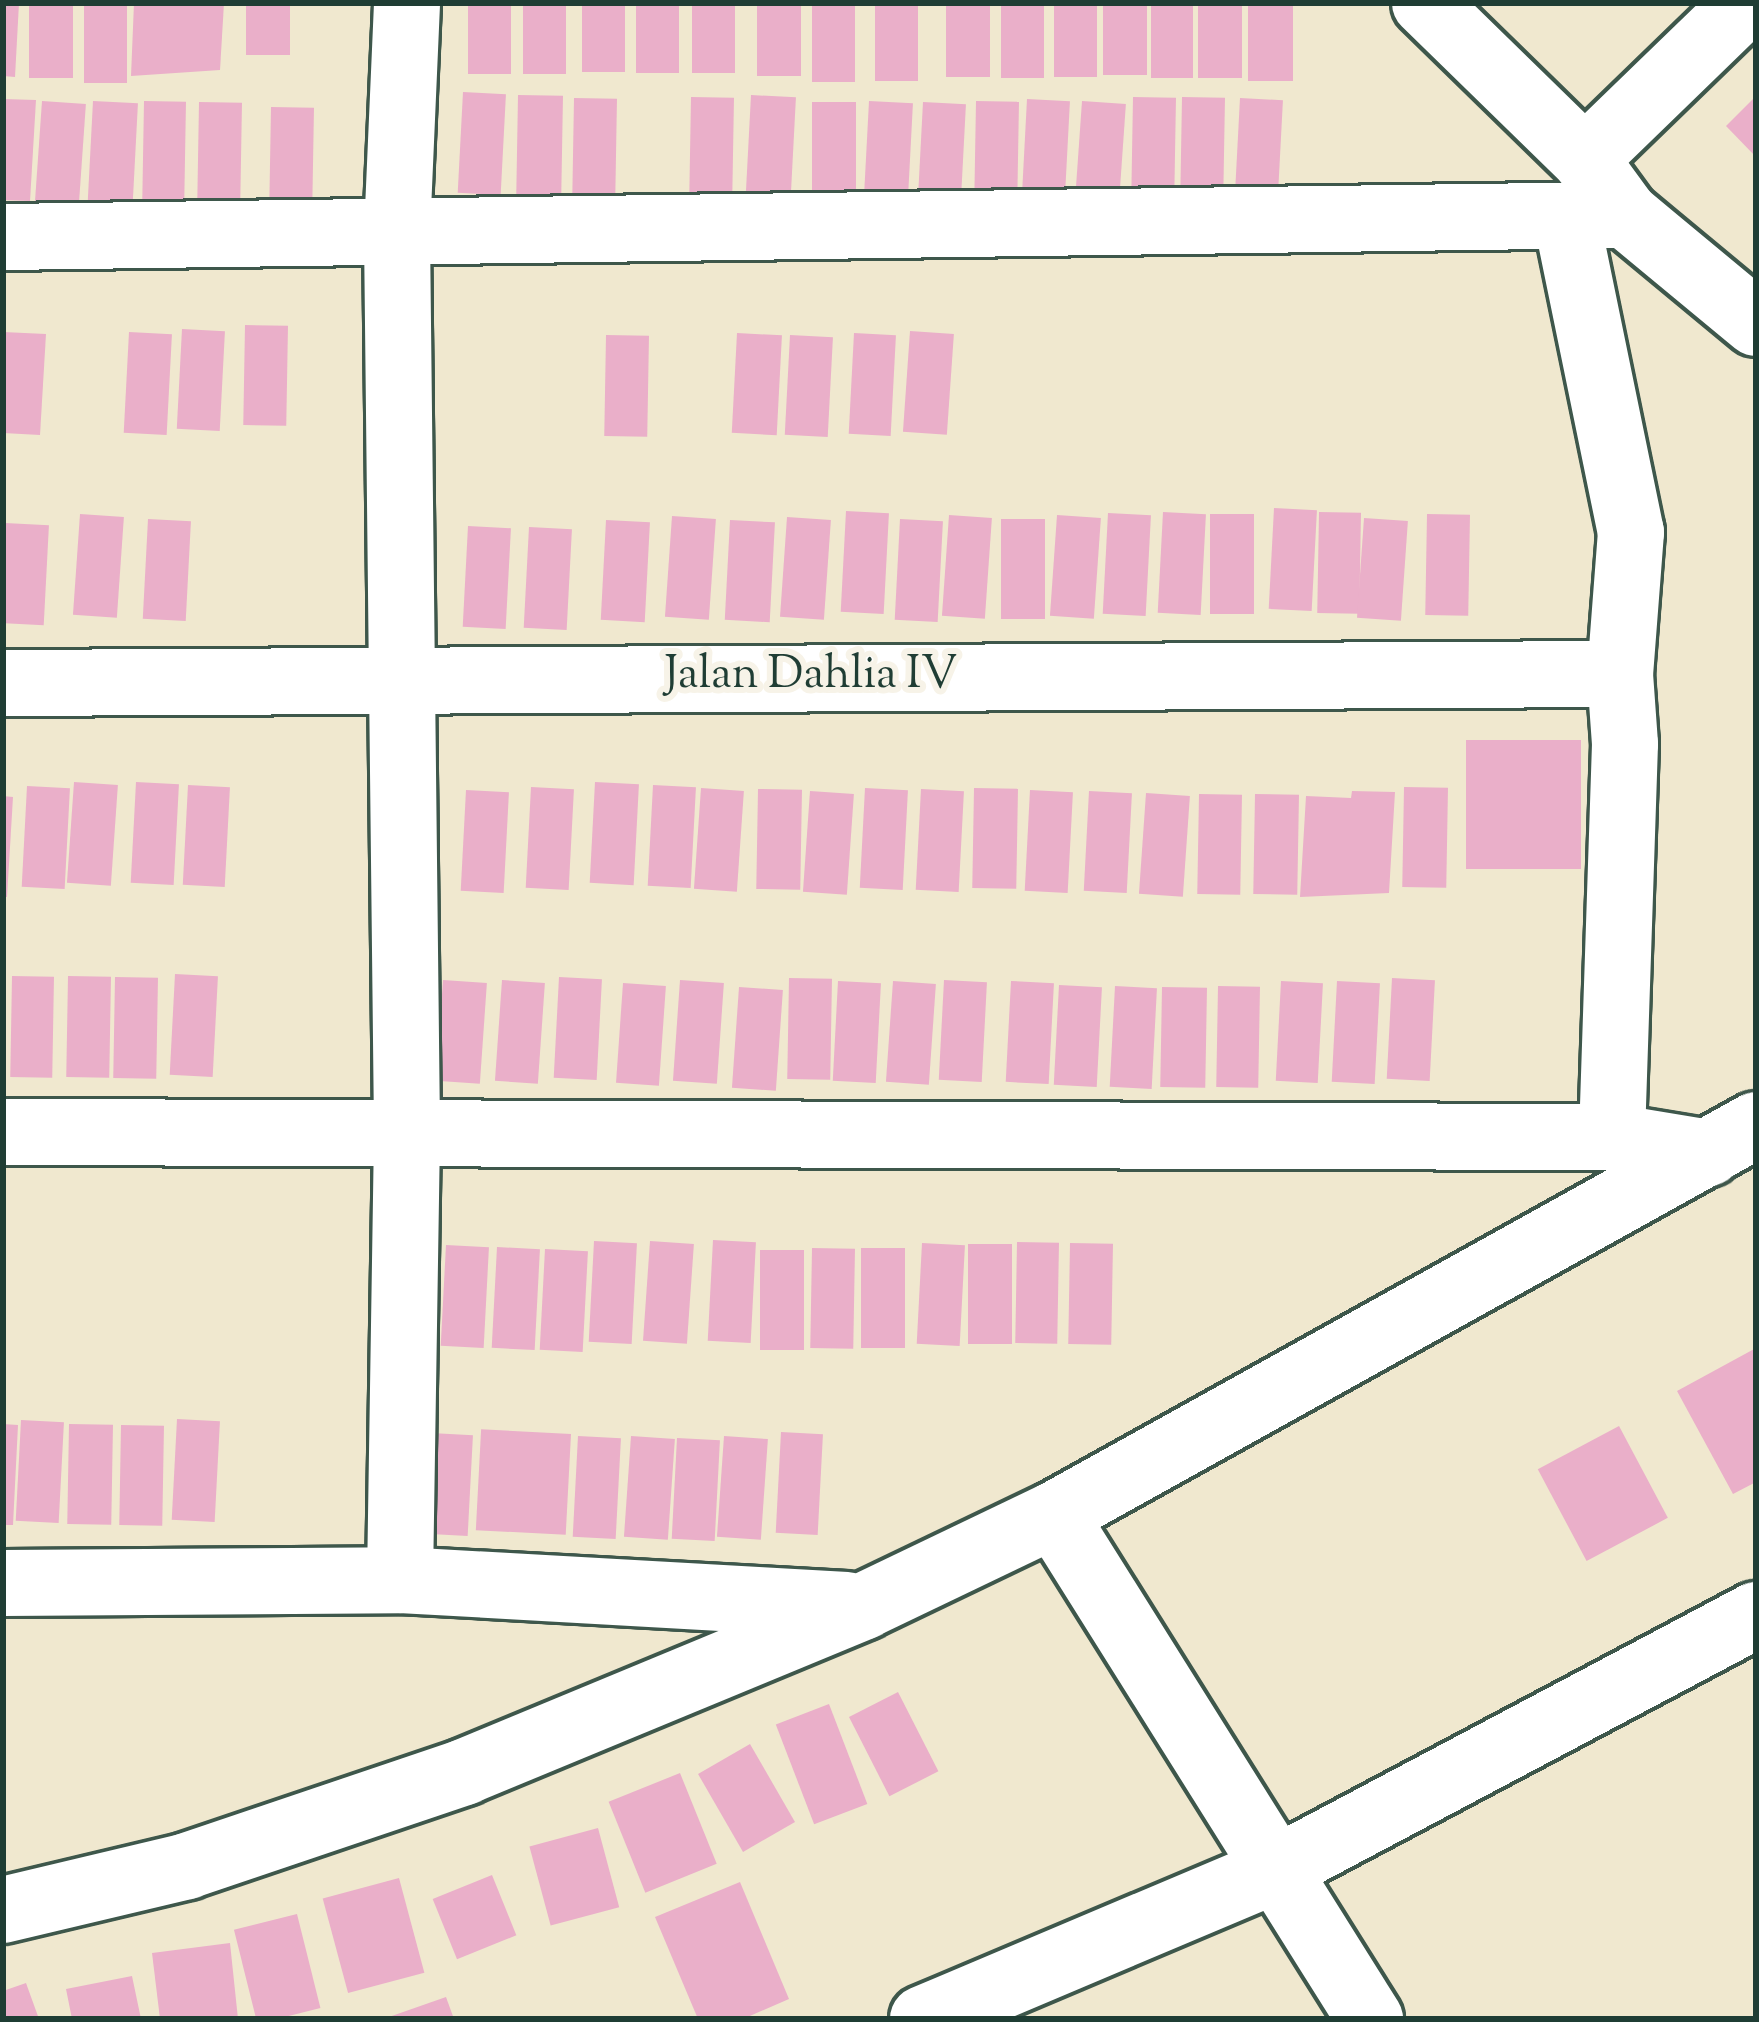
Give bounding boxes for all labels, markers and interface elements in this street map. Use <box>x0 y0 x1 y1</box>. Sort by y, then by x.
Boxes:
street label: Jalan Dahlia IV <box>665 650 957 704</box>

